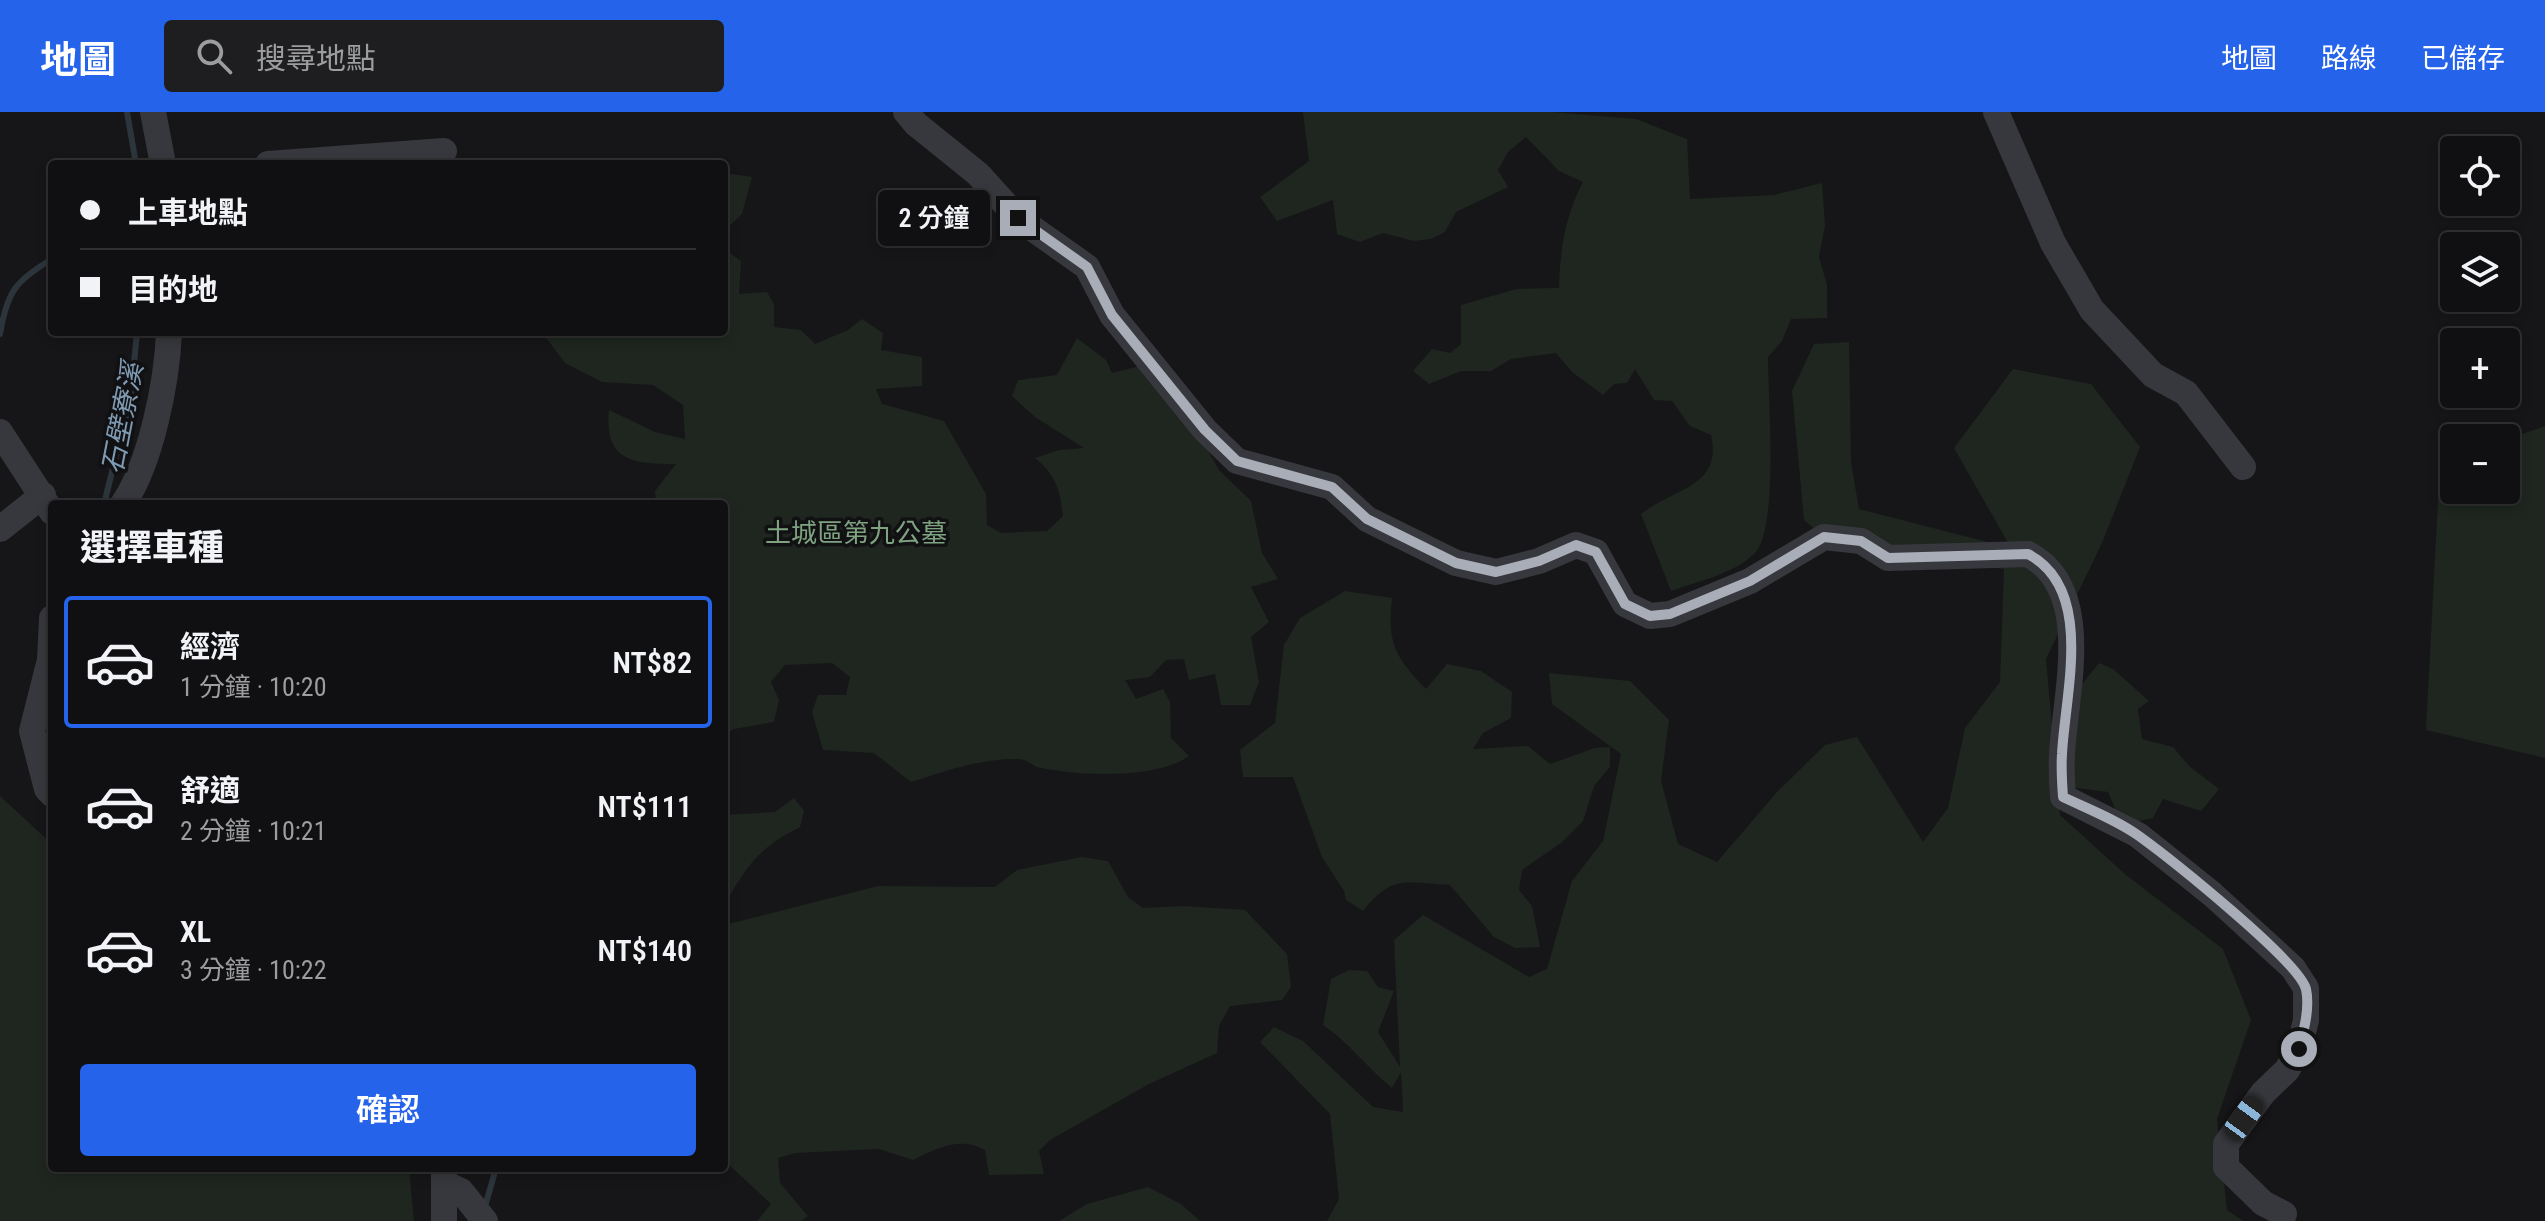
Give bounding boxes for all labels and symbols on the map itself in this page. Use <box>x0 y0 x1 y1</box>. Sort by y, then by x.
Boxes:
callout: 2 分鐘 <box>878 190 990 246</box>
route end <box>1000 200 1036 236</box>
water label: 石壁寮溪 <box>96 356 150 476</box>
park label: 土城區第九公墓 <box>765 518 947 548</box>
route start <box>2281 1031 2317 1067</box>
car <box>2220 1092 2268 1144</box>

